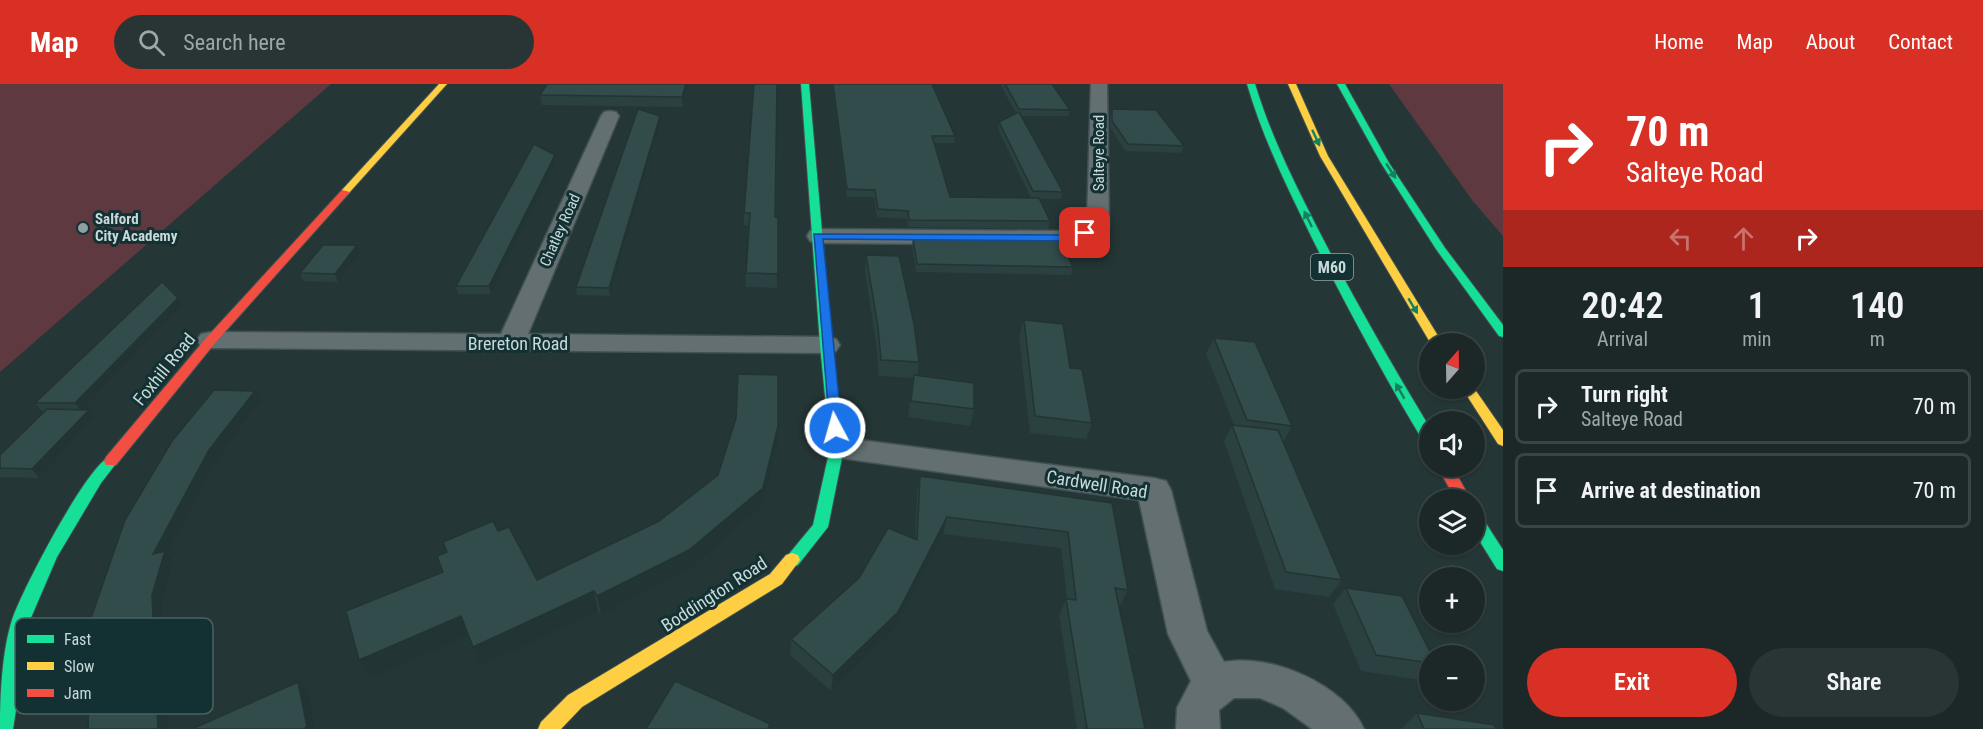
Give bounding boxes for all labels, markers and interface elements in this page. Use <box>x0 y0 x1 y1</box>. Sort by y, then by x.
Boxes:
search box <box>114 15 534 69</box>
text: Map <box>30 26 78 59</box>
icon: search <box>135 26 168 59</box>
text: Search here <box>183 30 286 55</box>
text: Home <box>1654 30 1704 54</box>
text: Map <box>1737 30 1773 54</box>
text: About <box>1806 30 1855 54</box>
text: Contact <box>1888 30 1953 54</box>
text: 70 m <box>1626 107 1709 156</box>
icon: right <box>1527 108 1605 186</box>
street label: Salteye Road <box>1090 115 1108 191</box>
one-way arrow <box>1311 129 1320 146</box>
text: Salteye Road <box>1626 157 1764 189</box>
one-way arrow <box>1385 163 1396 179</box>
street label: Chatley Road <box>536 191 584 269</box>
pin <box>1059 207 1110 258</box>
place label: Salford City Academy <box>95 210 178 245</box>
one-way arrow <box>1303 210 1313 227</box>
icon: arrive <box>1068 216 1101 249</box>
marker: Salford City Academy <box>76 221 90 235</box>
icon: left <box>1664 222 1697 255</box>
icon: ahead <box>1727 222 1760 255</box>
icon: right <box>1790 222 1823 255</box>
road number: M60 <box>1311 254 1353 280</box>
text: 20:42 <box>1582 285 1664 327</box>
text: 1 <box>1748 285 1766 327</box>
text: 140 <box>1850 285 1904 327</box>
one-way arrow <box>1408 298 1419 314</box>
text: Arrival <box>1597 327 1648 351</box>
text: min <box>1742 327 1771 351</box>
text: m <box>1870 327 1885 351</box>
street label: Foxhill Road <box>129 329 199 409</box>
street label: Brereton Road <box>468 333 568 354</box>
north arrow <box>1419 333 1485 399</box>
map controls <box>1419 333 1485 711</box>
one-way arrow <box>1395 382 1405 399</box>
text: Turn right <box>1581 382 1668 407</box>
icon: right <box>1530 390 1563 423</box>
text: 70 m <box>1913 394 1956 419</box>
position arrow <box>803 396 867 460</box>
text: Salteye Road <box>1581 407 1683 431</box>
button: sound <box>1419 411 1485 477</box>
street label: Cardwell Road <box>1045 466 1149 502</box>
icon: arrive <box>1530 474 1563 507</box>
text: Arrive at destination <box>1581 478 1761 503</box>
text: 70 m <box>1913 478 1956 503</box>
button: layers <box>1419 489 1485 555</box>
street label: Boddington Road <box>657 552 771 636</box>
button: + <box>1419 567 1485 633</box>
legend <box>15 618 213 714</box>
text: Fast <box>64 630 91 649</box>
button: − <box>1419 645 1485 711</box>
button: Exit <box>1527 648 1737 717</box>
button: Share <box>1749 648 1959 717</box>
text: Slow <box>64 657 94 676</box>
text: Jam <box>64 684 91 703</box>

